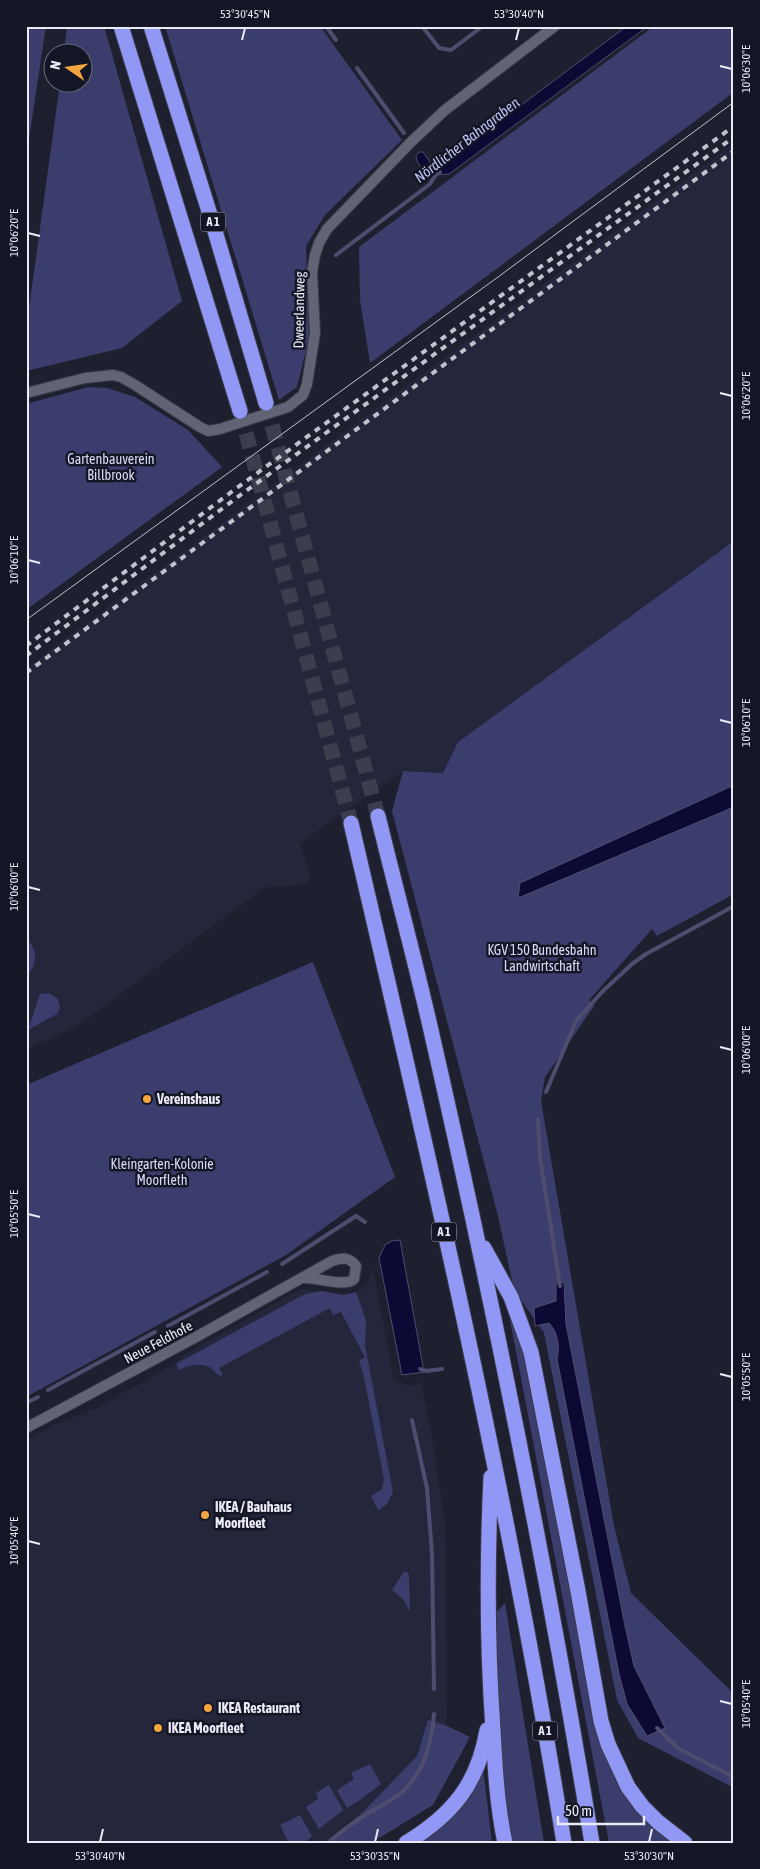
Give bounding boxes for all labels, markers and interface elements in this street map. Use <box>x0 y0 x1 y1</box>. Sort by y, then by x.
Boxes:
text: 53°30'45"N <box>220 7 270 21</box>
text: 53°30'40"N <box>494 7 544 21</box>
north arrow <box>42 42 92 92</box>
text: 10°06'30"E <box>739 45 753 93</box>
text: N <box>47 59 64 71</box>
water label: Nördlicher Bahngraben <box>411 93 523 186</box>
text: 10°06'20"E <box>7 209 21 257</box>
road number: A 1 <box>200 212 226 232</box>
street label: Dweerlandweg <box>290 271 308 349</box>
text: 10°06'20"E <box>739 372 753 420</box>
park label: Gartenbauverein Billbrook <box>67 451 155 483</box>
text: 10°06'10"E <box>7 536 21 584</box>
text: 10°06'10"E <box>739 699 753 747</box>
text: 10°06'00"E <box>7 863 21 911</box>
park label: KGV 150 Bundesbahn Landwirtschaft <box>487 942 597 974</box>
text: 10°06'00"E <box>739 1026 753 1074</box>
place label: Vereinshaus <box>156 1091 220 1107</box>
marker: Vereinshaus <box>141 1093 153 1105</box>
park label: Kleingarten-Kolonie Moorfleth <box>110 1156 214 1188</box>
text: 10°05'50"E <box>7 1190 21 1238</box>
road number: A 1 <box>432 1222 456 1242</box>
street label: Neue Feldhofe <box>121 1317 195 1367</box>
text: 10°05'50"E <box>739 1353 753 1401</box>
place label: IKEA / Bauhaus Moorfleet <box>215 1499 292 1531</box>
marker: IKEA / Bauhaus Moorfleet <box>199 1509 211 1521</box>
text: 10°05'40"E <box>7 1517 21 1565</box>
text: 10°05'40"E <box>739 1680 753 1728</box>
place label: IKEA Restaurant <box>218 1700 300 1716</box>
marker: IKEA Restaurant <box>202 1702 214 1714</box>
place label: IKEA Moorfleet <box>168 1720 244 1736</box>
marker: IKEA Moorfleet <box>152 1722 164 1734</box>
road number: A 1 <box>532 1722 558 1740</box>
scale bar <box>558 1794 644 1826</box>
text: 50 m <box>565 1802 592 1819</box>
text: 53°30'40"N <box>75 1849 125 1863</box>
text: 53°30'35"N <box>350 1849 400 1863</box>
text: 53°30'30"N <box>624 1849 674 1863</box>

